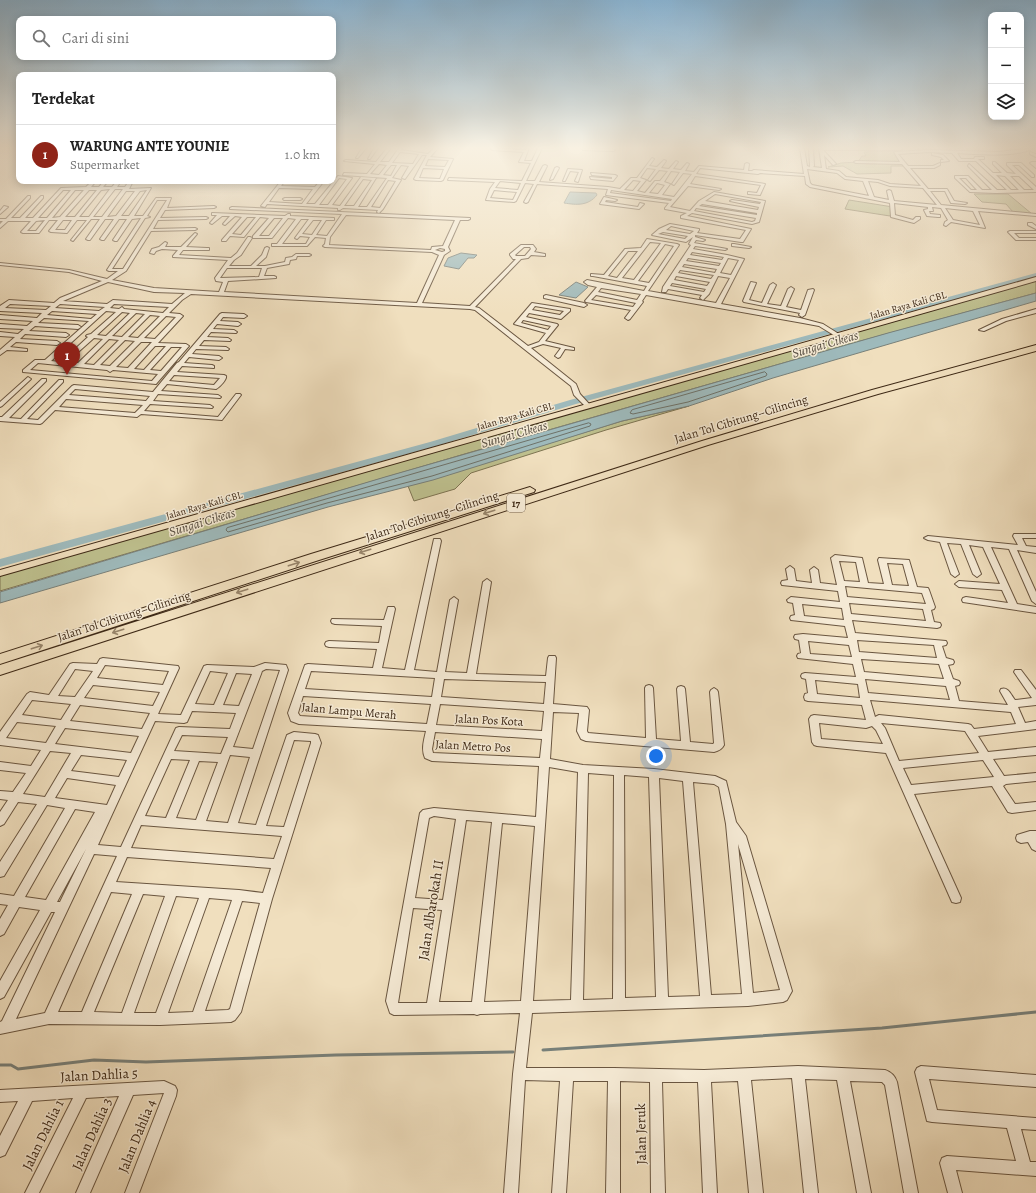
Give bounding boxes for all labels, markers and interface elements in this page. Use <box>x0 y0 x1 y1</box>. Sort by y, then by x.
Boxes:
map controls <box>988 12 1024 120</box>
button: + <box>988 12 1024 48</box>
search box <box>16 16 336 60</box>
icon: search <box>30 27 52 49</box>
text: Cari di sini <box>62 28 129 48</box>
button: − <box>988 48 1024 84</box>
button: layers <box>988 84 1024 120</box>
text: Terdekat <box>32 87 95 110</box>
text: WARUNG ANTE YOUNIE <box>70 136 230 156</box>
text: 1 <box>43 146 47 163</box>
text: 1.0 km <box>285 146 320 163</box>
text: Supermarket <box>70 156 140 173</box>
street label: Jalan Raya Kali CBL <box>868 288 949 322</box>
water label: Sungai Cikeas <box>790 326 861 362</box>
pin: 1 <box>54 342 80 375</box>
street label: Jalan Tol Cibitung–Cilincing <box>672 391 810 447</box>
street label: Jalan Raya Kali CBL <box>475 399 556 433</box>
water label: Sungai Cikeas <box>479 416 550 452</box>
street label: Jalan Tol Cibitung–Cilincing <box>364 487 500 545</box>
street label: Jalan Raya Kali CBL <box>164 488 245 522</box>
road number: 17 <box>507 494 525 512</box>
water label: Sungai Cikeas <box>167 504 238 540</box>
one-way arrow <box>483 508 495 516</box>
one-way arrow <box>359 548 372 555</box>
one-way arrow <box>287 559 299 567</box>
street label: Jalan Tol Cibitung–Cilincing <box>56 587 192 645</box>
one-way arrow <box>235 588 248 595</box>
one-way arrow <box>112 628 124 636</box>
one-way arrow <box>30 643 43 650</box>
street label: Jalan Lampu Merah <box>301 699 398 723</box>
street label: Jalan Pos Kota <box>454 710 524 730</box>
street label: Jalan Metro Pos <box>435 736 511 756</box>
your location <box>646 746 666 766</box>
street label: Jalan Albarokah II <box>414 858 448 962</box>
street label: Jalan Dahlia 5 <box>60 1063 138 1087</box>
street label: Jalan Dahlia 3 <box>68 1095 116 1173</box>
street label: Jalan Dahlia 1 <box>18 1096 68 1173</box>
street label: Jalan Dahlia 4 <box>114 1096 160 1176</box>
street label: Jalan Jeruk <box>631 1103 651 1165</box>

